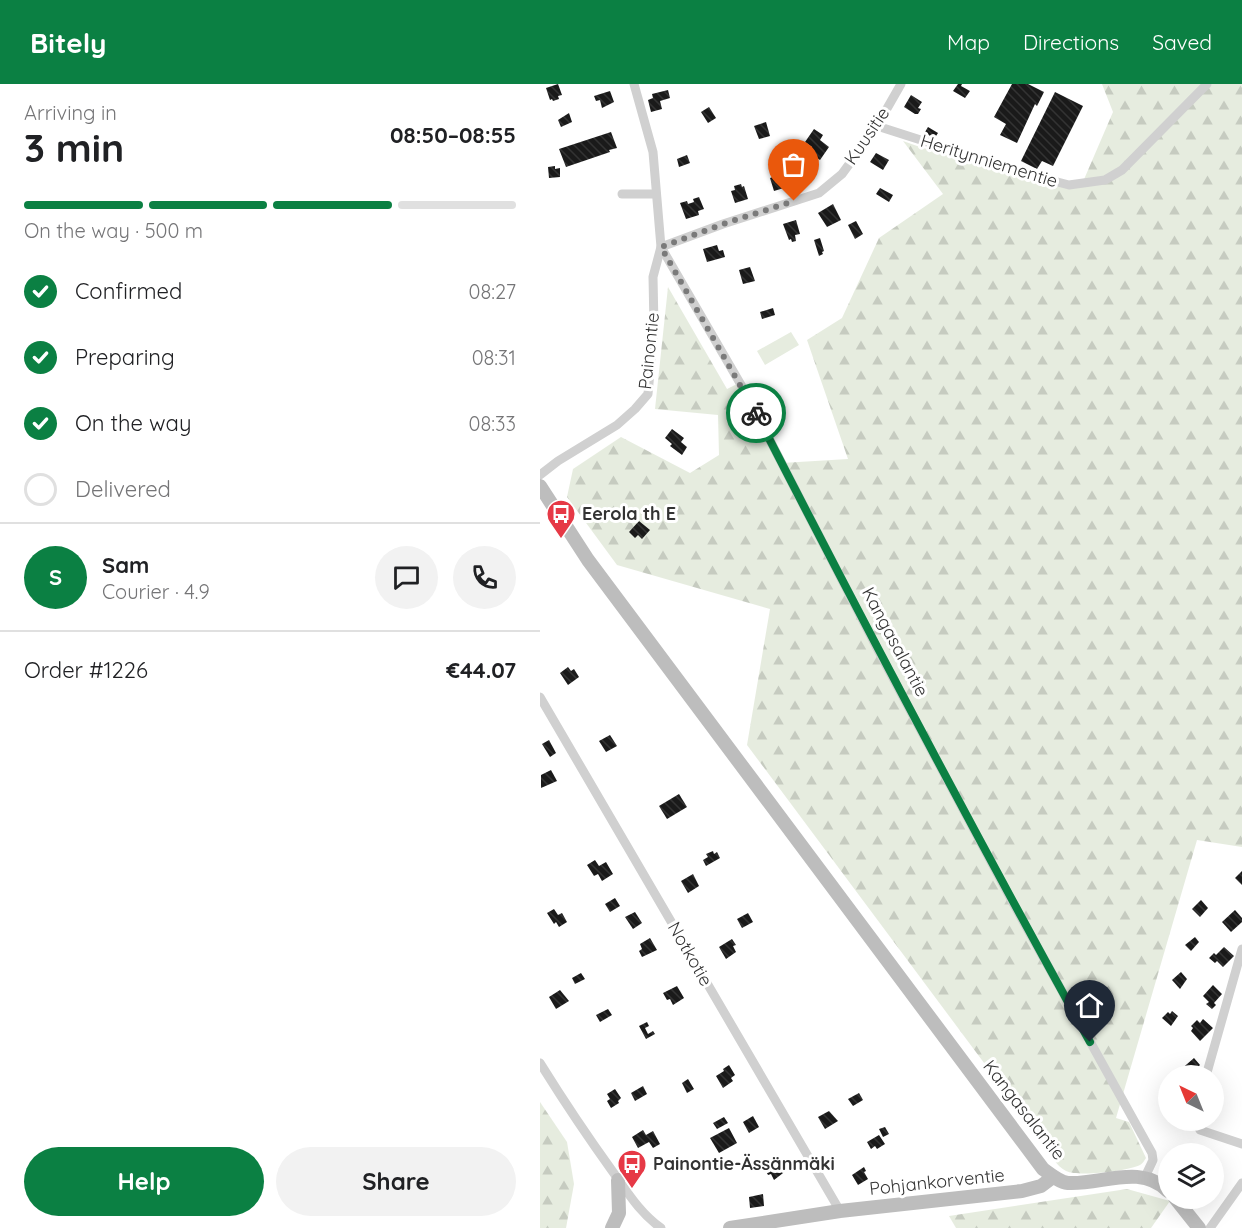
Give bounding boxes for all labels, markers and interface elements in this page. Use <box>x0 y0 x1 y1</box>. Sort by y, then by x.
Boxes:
text: Bitely <box>30 25 106 60</box>
text: Map <box>947 29 990 55</box>
text: Directions <box>1023 29 1119 55</box>
text: Saved <box>1152 29 1212 55</box>
text: Arriving in <box>24 100 117 125</box>
street label: Kuusitie <box>839 102 894 169</box>
text: 08:50–08:55 <box>390 121 516 149</box>
text: 3 min <box>24 123 124 172</box>
street label: Heritynniementie <box>918 129 1060 192</box>
pin <box>768 139 819 201</box>
icon: bag <box>777 148 810 181</box>
text: On the way · 500 m <box>24 218 203 243</box>
icon: check <box>24 275 57 308</box>
text: Confirmed <box>75 277 182 305</box>
text: 08:27 <box>469 279 516 304</box>
street label: Painontie <box>633 311 664 391</box>
icon: check <box>24 341 57 374</box>
text: Preparing <box>75 343 175 371</box>
text: 08:31 <box>472 345 516 370</box>
courier <box>726 383 786 443</box>
icon: bike <box>740 397 773 430</box>
icon: check <box>24 407 57 440</box>
text: On the way <box>75 409 191 437</box>
text: 08:33 <box>469 411 516 436</box>
text: Delivered <box>75 475 171 503</box>
bus stop icon: Eerola th E <box>545 498 577 540</box>
place label: Eerola th E <box>582 502 676 525</box>
button: chat <box>375 546 438 609</box>
button: phone <box>453 546 516 609</box>
text: Sam <box>102 551 149 579</box>
text: S <box>49 563 62 591</box>
text: Courier · 4.9 <box>102 579 210 604</box>
street label: Kangasalantie <box>857 583 934 700</box>
text: Order #1226 <box>24 656 148 684</box>
text: €44.07 <box>446 656 516 684</box>
street label: Notkotie <box>663 918 718 990</box>
pin <box>1064 980 1115 1042</box>
icon: home <box>1073 989 1106 1022</box>
street label: Kangasalantie <box>978 1055 1071 1164</box>
north arrow <box>1158 1065 1224 1131</box>
map controls <box>1158 1065 1224 1209</box>
button: layers <box>1158 1143 1224 1209</box>
button: Help <box>24 1147 264 1216</box>
button: Share <box>276 1147 516 1216</box>
bus stop icon: Painontie-Ässänmäki <box>616 1148 648 1190</box>
place label: Painontie-Ässänmäki <box>653 1152 835 1175</box>
street label: Pohjankorventie <box>868 1163 1006 1200</box>

